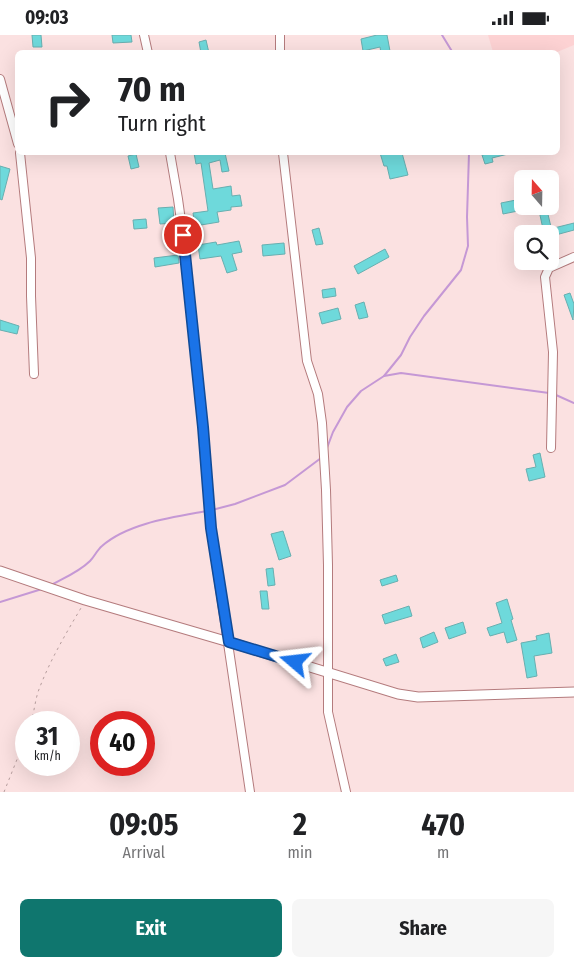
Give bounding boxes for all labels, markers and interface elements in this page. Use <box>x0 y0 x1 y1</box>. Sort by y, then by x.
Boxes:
text: 09:03 <box>25 6 69 29</box>
text: 70 m <box>118 68 186 110</box>
icon: right <box>35 70 100 135</box>
text: Turn right <box>118 110 206 137</box>
north arrow <box>514 170 559 215</box>
map controls <box>514 170 559 270</box>
pin <box>162 214 204 256</box>
icon: arrive <box>169 221 197 249</box>
button: search <box>514 225 559 270</box>
position arrow <box>268 635 320 687</box>
speed limit sign: 40 <box>90 711 155 776</box>
text: 31 <box>37 722 58 752</box>
text: km/h <box>34 749 61 763</box>
text: 09:05 <box>109 807 179 843</box>
text: 2 <box>293 807 307 843</box>
text: 470 <box>421 807 465 843</box>
text: Arrival <box>123 843 165 862</box>
text: min <box>288 843 312 862</box>
text: m <box>437 843 449 862</box>
button: Exit <box>20 899 282 957</box>
button: Share <box>292 899 554 957</box>

